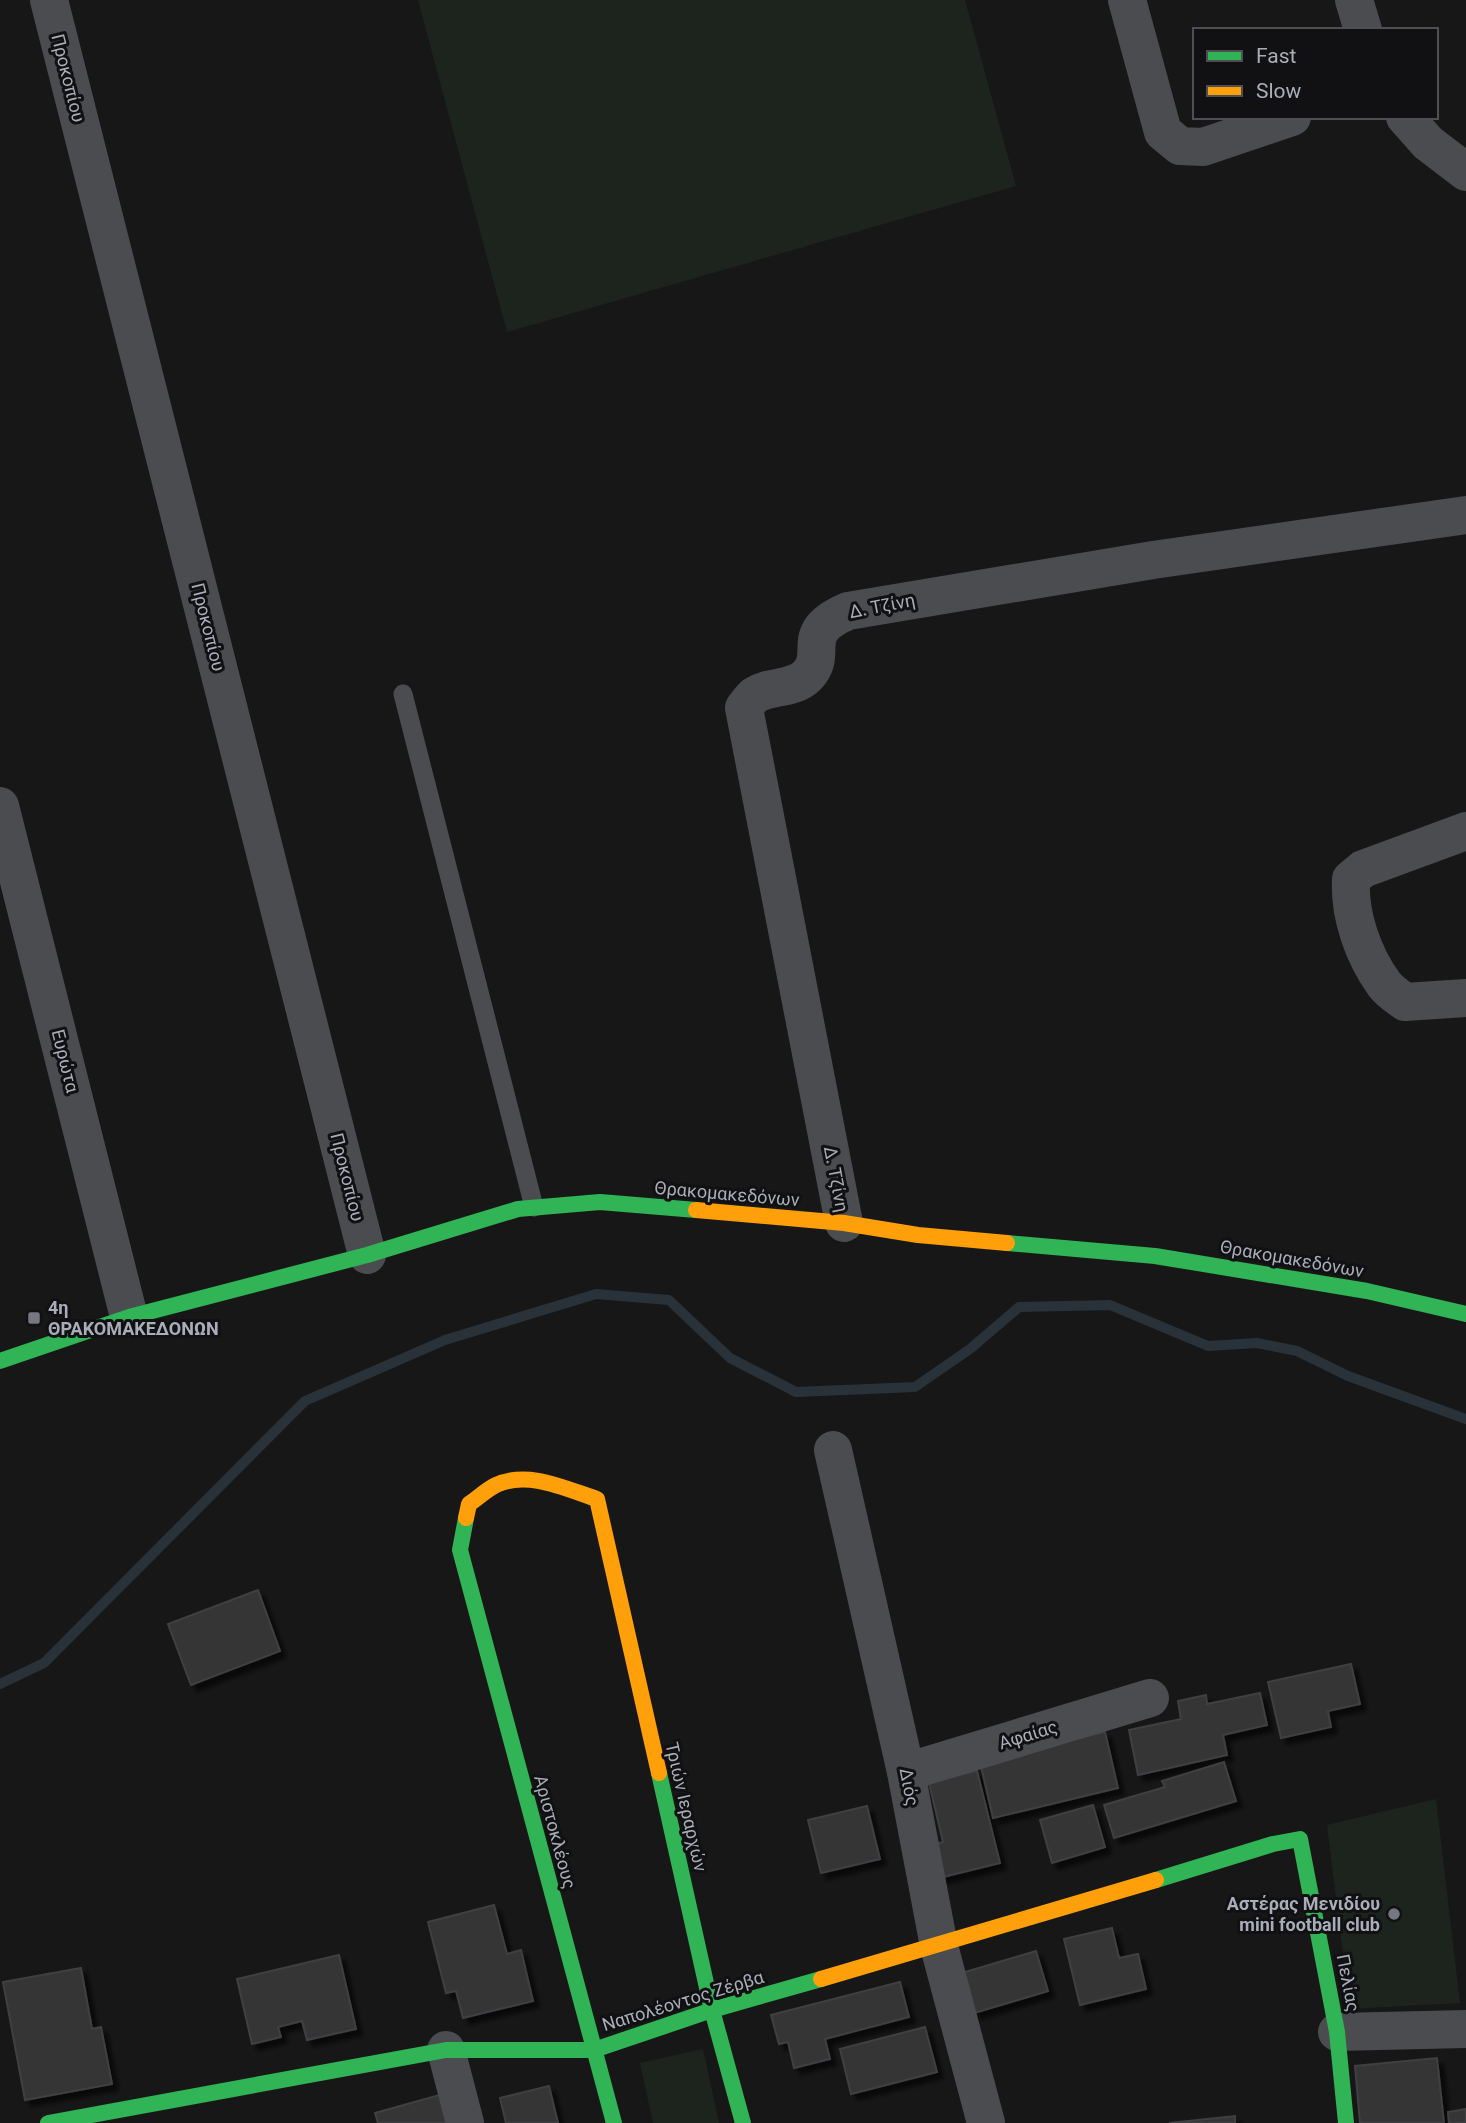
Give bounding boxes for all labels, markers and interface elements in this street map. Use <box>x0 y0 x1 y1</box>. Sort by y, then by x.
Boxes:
legend <box>1193 28 1438 119</box>
street label: Προκοπίου <box>47 32 90 124</box>
text: Fast <box>1256 44 1297 68</box>
text: Slow <box>1256 79 1302 103</box>
street label: Προκοπίου <box>187 581 230 673</box>
street label: Δ. Τζίνη <box>847 589 917 622</box>
street label: Ευρώτα <box>48 1027 84 1095</box>
street label: Προκοπίου <box>326 1131 369 1223</box>
street label: Δ. Τζίνη <box>820 1144 853 1214</box>
street label: Θρακομακεδόνων <box>654 1177 801 1210</box>
street label: Θρακομακεδόνων <box>1219 1236 1366 1282</box>
place label: 4η ΘΡΑΚΟΜΑΚΕΔΟΝΩΝ <box>48 1297 219 1339</box>
marker: 4η ΘΡΑΚΟΜΑΚΕΔΟΝΩΝ <box>26 1310 42 1326</box>
street label: Αφαίας <box>996 1716 1060 1753</box>
street label: Τριών Ιεραρχών <box>661 1740 712 1874</box>
street label: Διός <box>896 1766 923 1808</box>
street label: Αριστοκλέους <box>530 1773 581 1891</box>
place label: Αστέρας Μενιδίου mini football club <box>1227 1893 1380 1935</box>
marker: Αστέρας Μενιδίου mini football club <box>1386 1906 1402 1922</box>
street label: Πελίας <box>1333 1952 1364 2013</box>
street label: Ναπολέοντος Ζέρβα <box>600 1966 767 2035</box>

